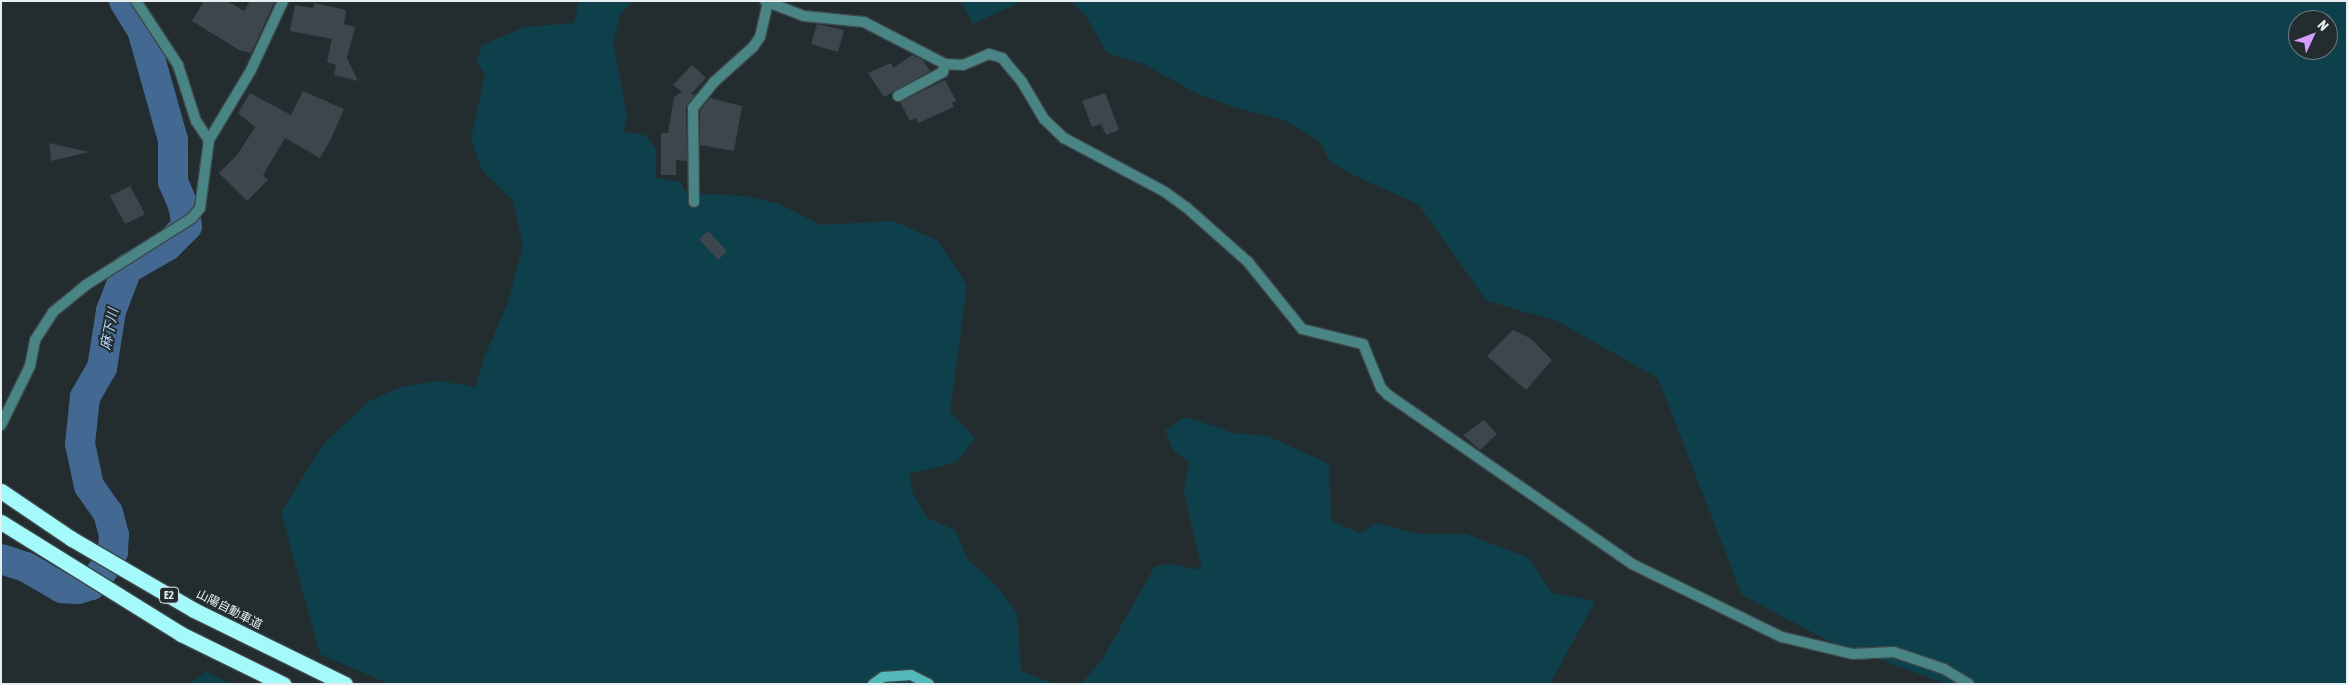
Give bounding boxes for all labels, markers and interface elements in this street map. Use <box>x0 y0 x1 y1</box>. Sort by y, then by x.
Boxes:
north arrow <box>2288 10 2338 60</box>
text: N <box>2315 17 2332 34</box>
water label: 麻下川 <box>96 307 122 351</box>
road number: E2 <box>159 586 179 604</box>
street label: 山陽自動車道 <box>194 587 264 633</box>

